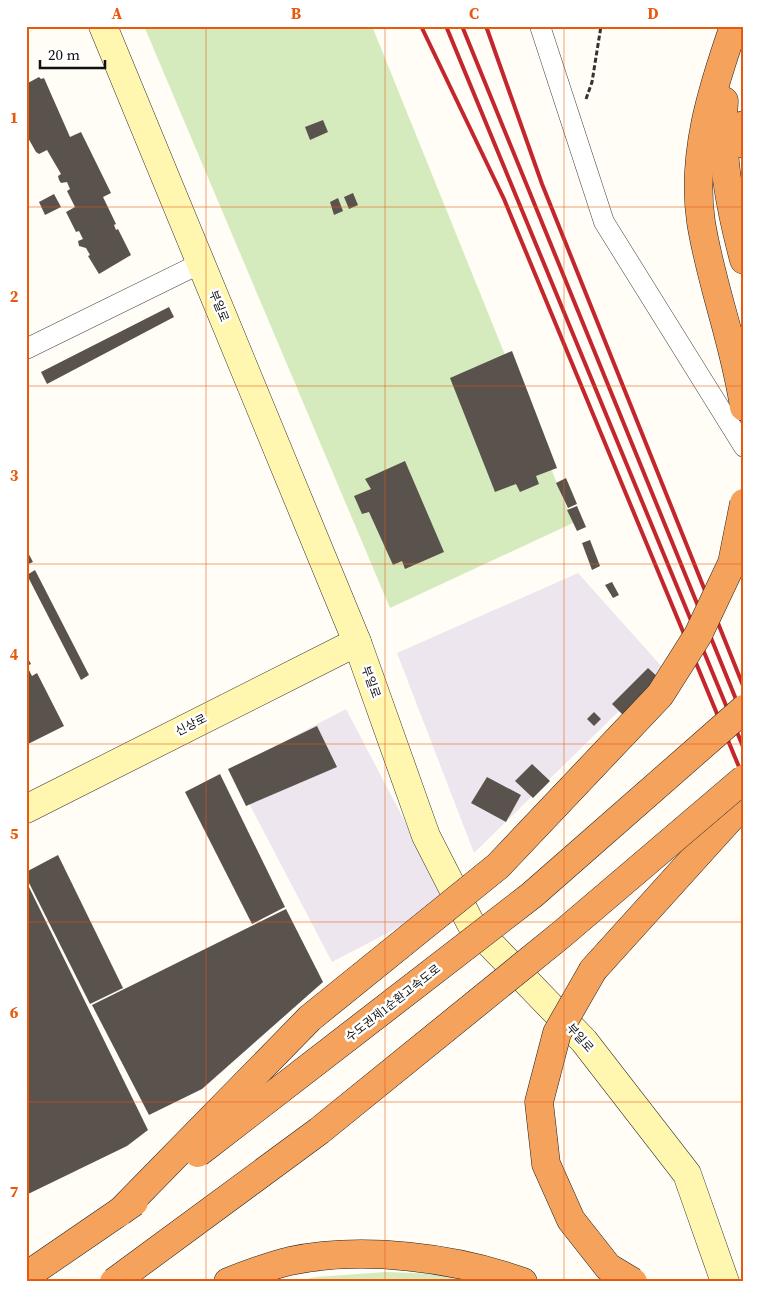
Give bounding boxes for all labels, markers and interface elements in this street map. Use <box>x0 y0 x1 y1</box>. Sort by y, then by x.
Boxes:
text: A <box>112 2 123 24</box>
text: B <box>291 2 302 24</box>
text: C <box>469 2 479 24</box>
text: D <box>647 2 659 24</box>
scale bar <box>40 38 105 70</box>
text: 20 m <box>48 44 80 65</box>
text: 1 <box>10 106 18 128</box>
text: 2 <box>10 285 19 307</box>
street label: 부일로 <box>205 288 233 324</box>
text: 3 <box>10 464 19 486</box>
text: 4 <box>10 643 19 665</box>
street label: 부일로 <box>358 664 384 700</box>
street label: 신상로 <box>173 710 209 740</box>
text: 5 <box>10 822 19 844</box>
street label: 수도권제1순환고속도로 <box>342 961 444 1045</box>
text: 6 <box>10 1001 19 1023</box>
street label: 부일로 <box>563 1020 597 1056</box>
text: 7 <box>10 1180 19 1202</box>

